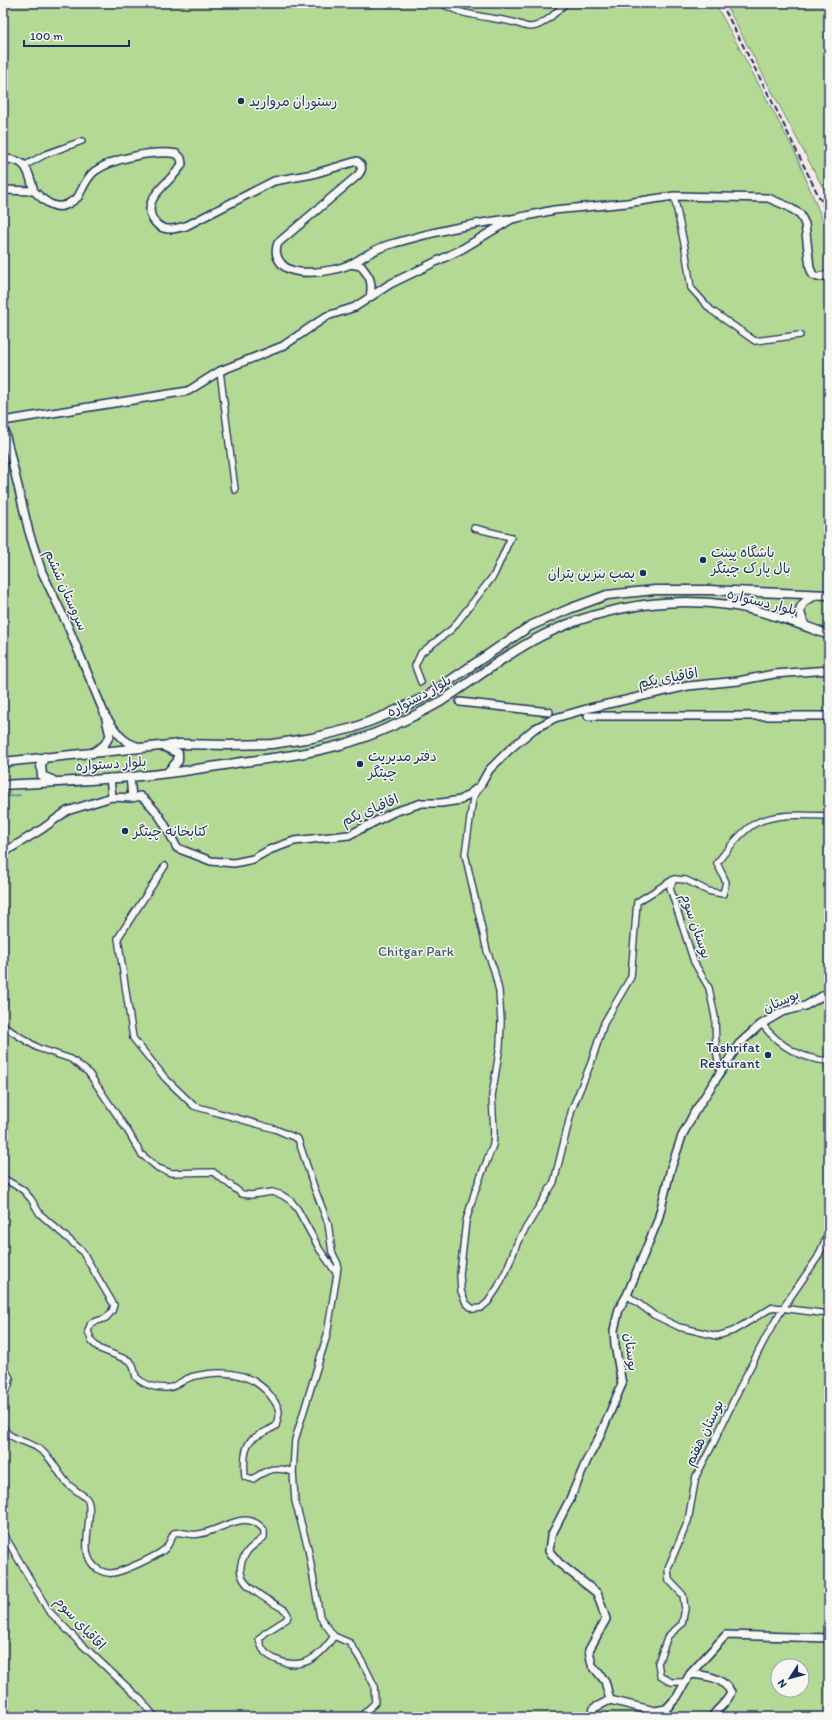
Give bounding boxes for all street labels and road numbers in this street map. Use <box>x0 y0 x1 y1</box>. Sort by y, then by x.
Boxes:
street label: سروستان ششم <box>39 547 92 634</box>
street label: بلوار دستواره <box>725 585 799 619</box>
street label: اقاقیای یکم <box>637 664 700 694</box>
street label: بلوار دستواره <box>384 671 454 721</box>
street label: بلوار دستواره <box>75 753 147 775</box>
street label: اقاقیای یکم <box>339 790 402 831</box>
street label: بوستان سوم <box>674 891 715 962</box>
street label: بوستان <box>760 985 802 1017</box>
street label: بوستان <box>620 1332 642 1372</box>
street label: بوستان هفتم <box>681 1397 729 1470</box>
street label: اقاقیای سوم <box>49 1593 109 1655</box>

